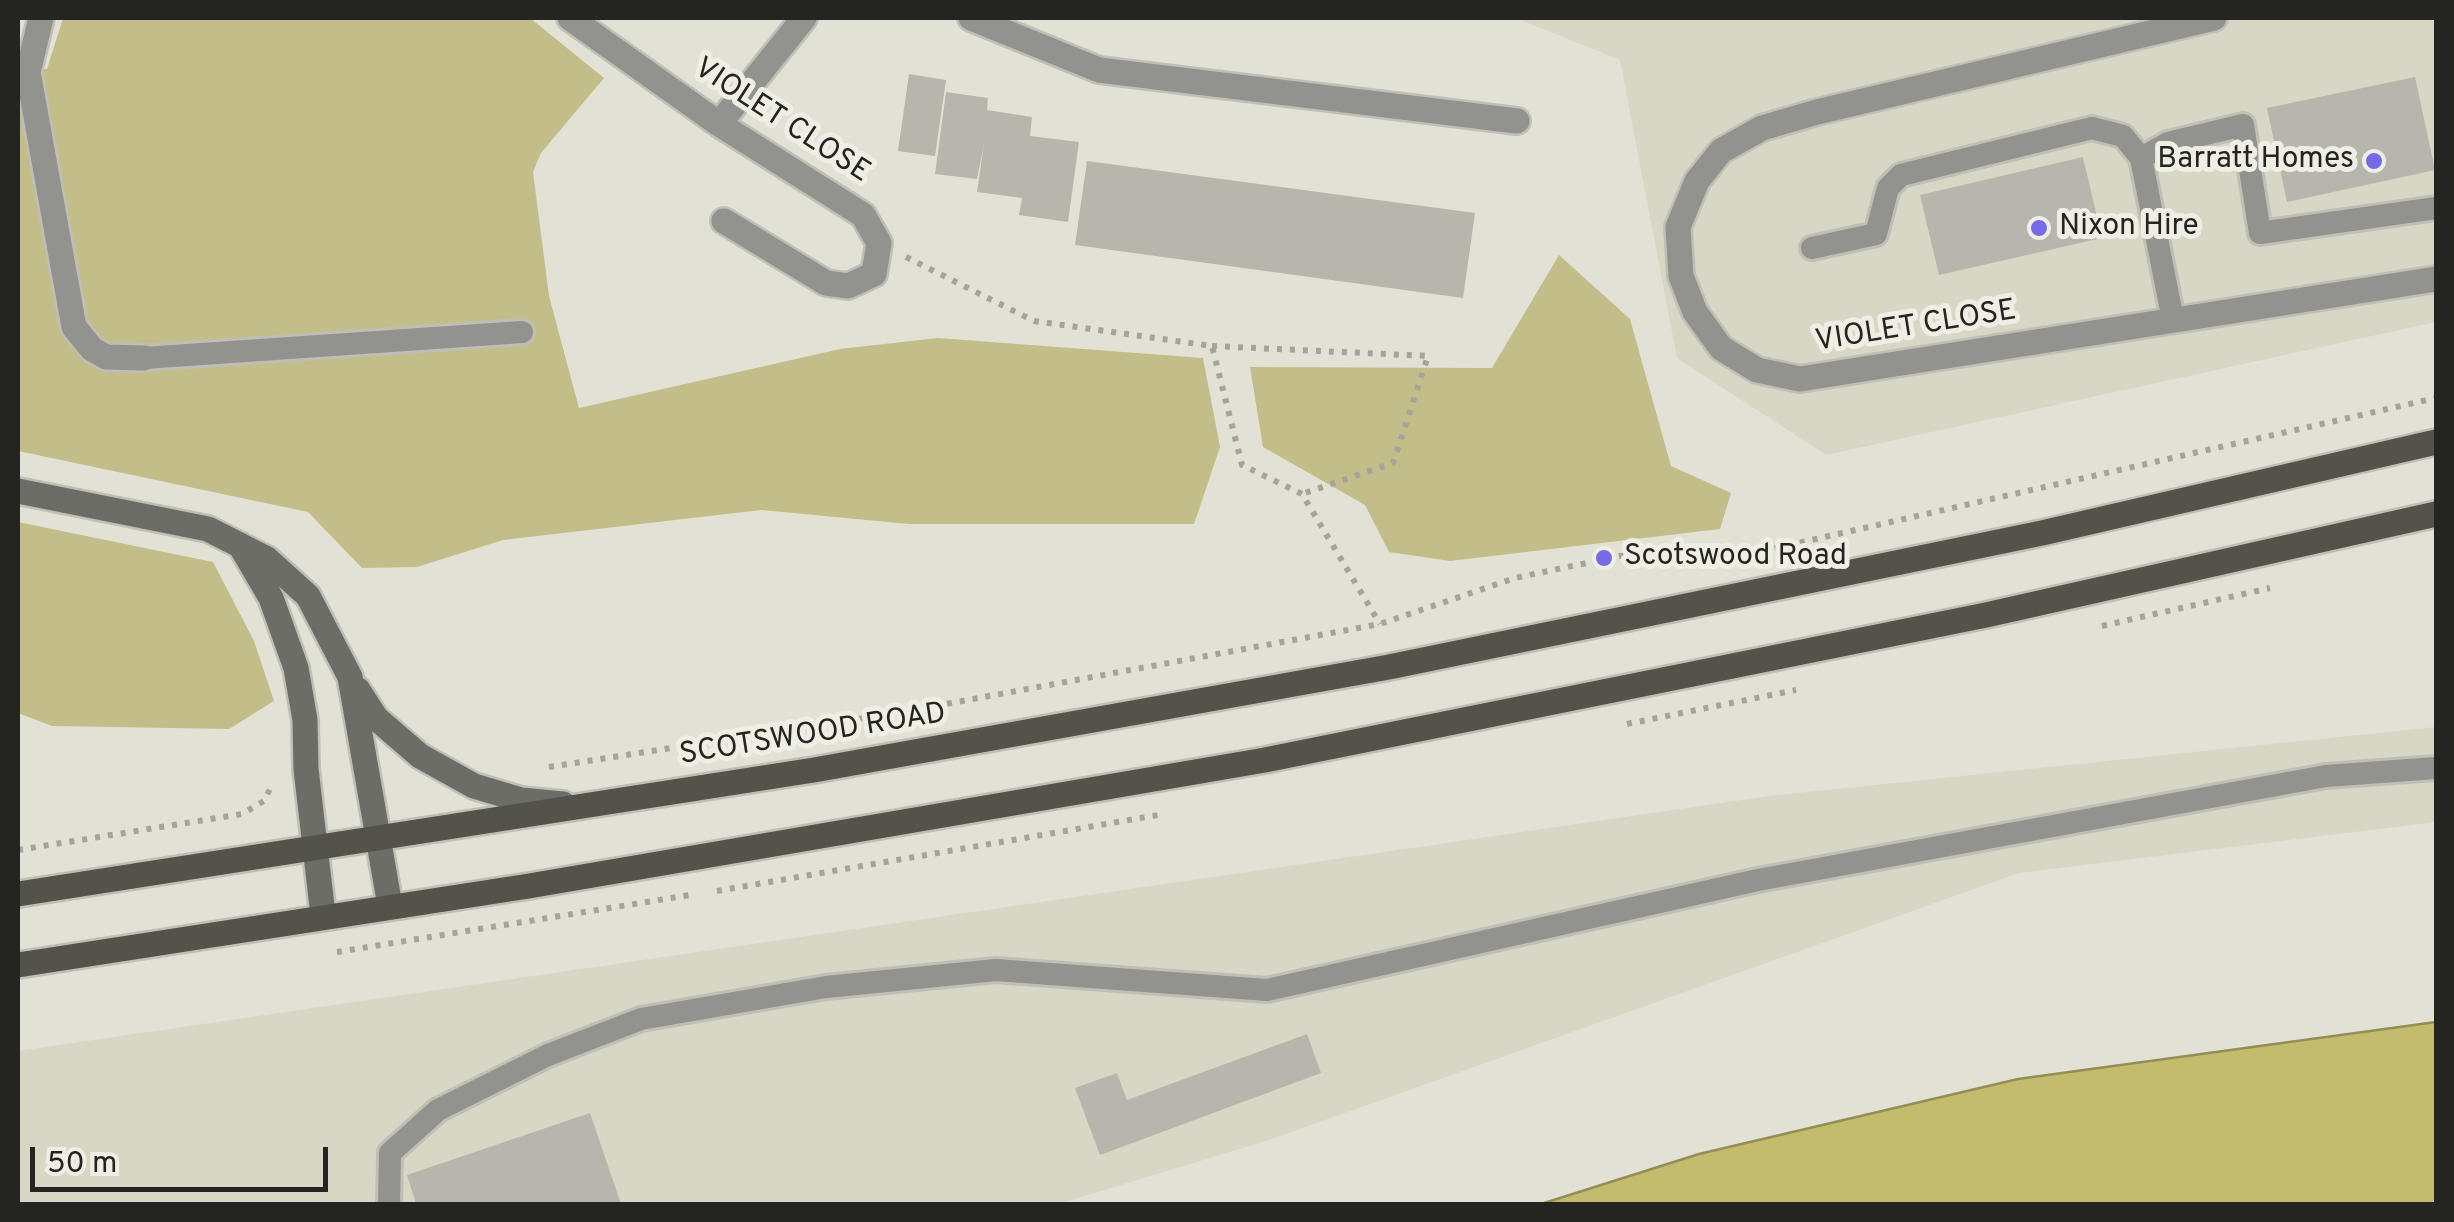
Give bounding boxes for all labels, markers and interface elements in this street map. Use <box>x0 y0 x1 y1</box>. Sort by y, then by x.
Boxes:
street label: VIOLET CLOSE <box>686 52 876 192</box>
place label: Barratt Homes <box>2157 143 2354 179</box>
marker: Barratt Homes <box>2363 150 2385 172</box>
place label: Nixon Hire <box>2059 210 2199 246</box>
marker: Nixon Hire <box>2028 217 2050 239</box>
street label: VIOLET CLOSE <box>1813 294 2019 362</box>
place label: Scotswood Road <box>1624 540 1847 576</box>
marker: Scotswood Road <box>1593 547 1615 569</box>
street label: SCOTSWOOD ROAD <box>677 697 949 775</box>
scale bar <box>35 1127 332 1189</box>
text: 50 m <box>47 1146 117 1183</box>

